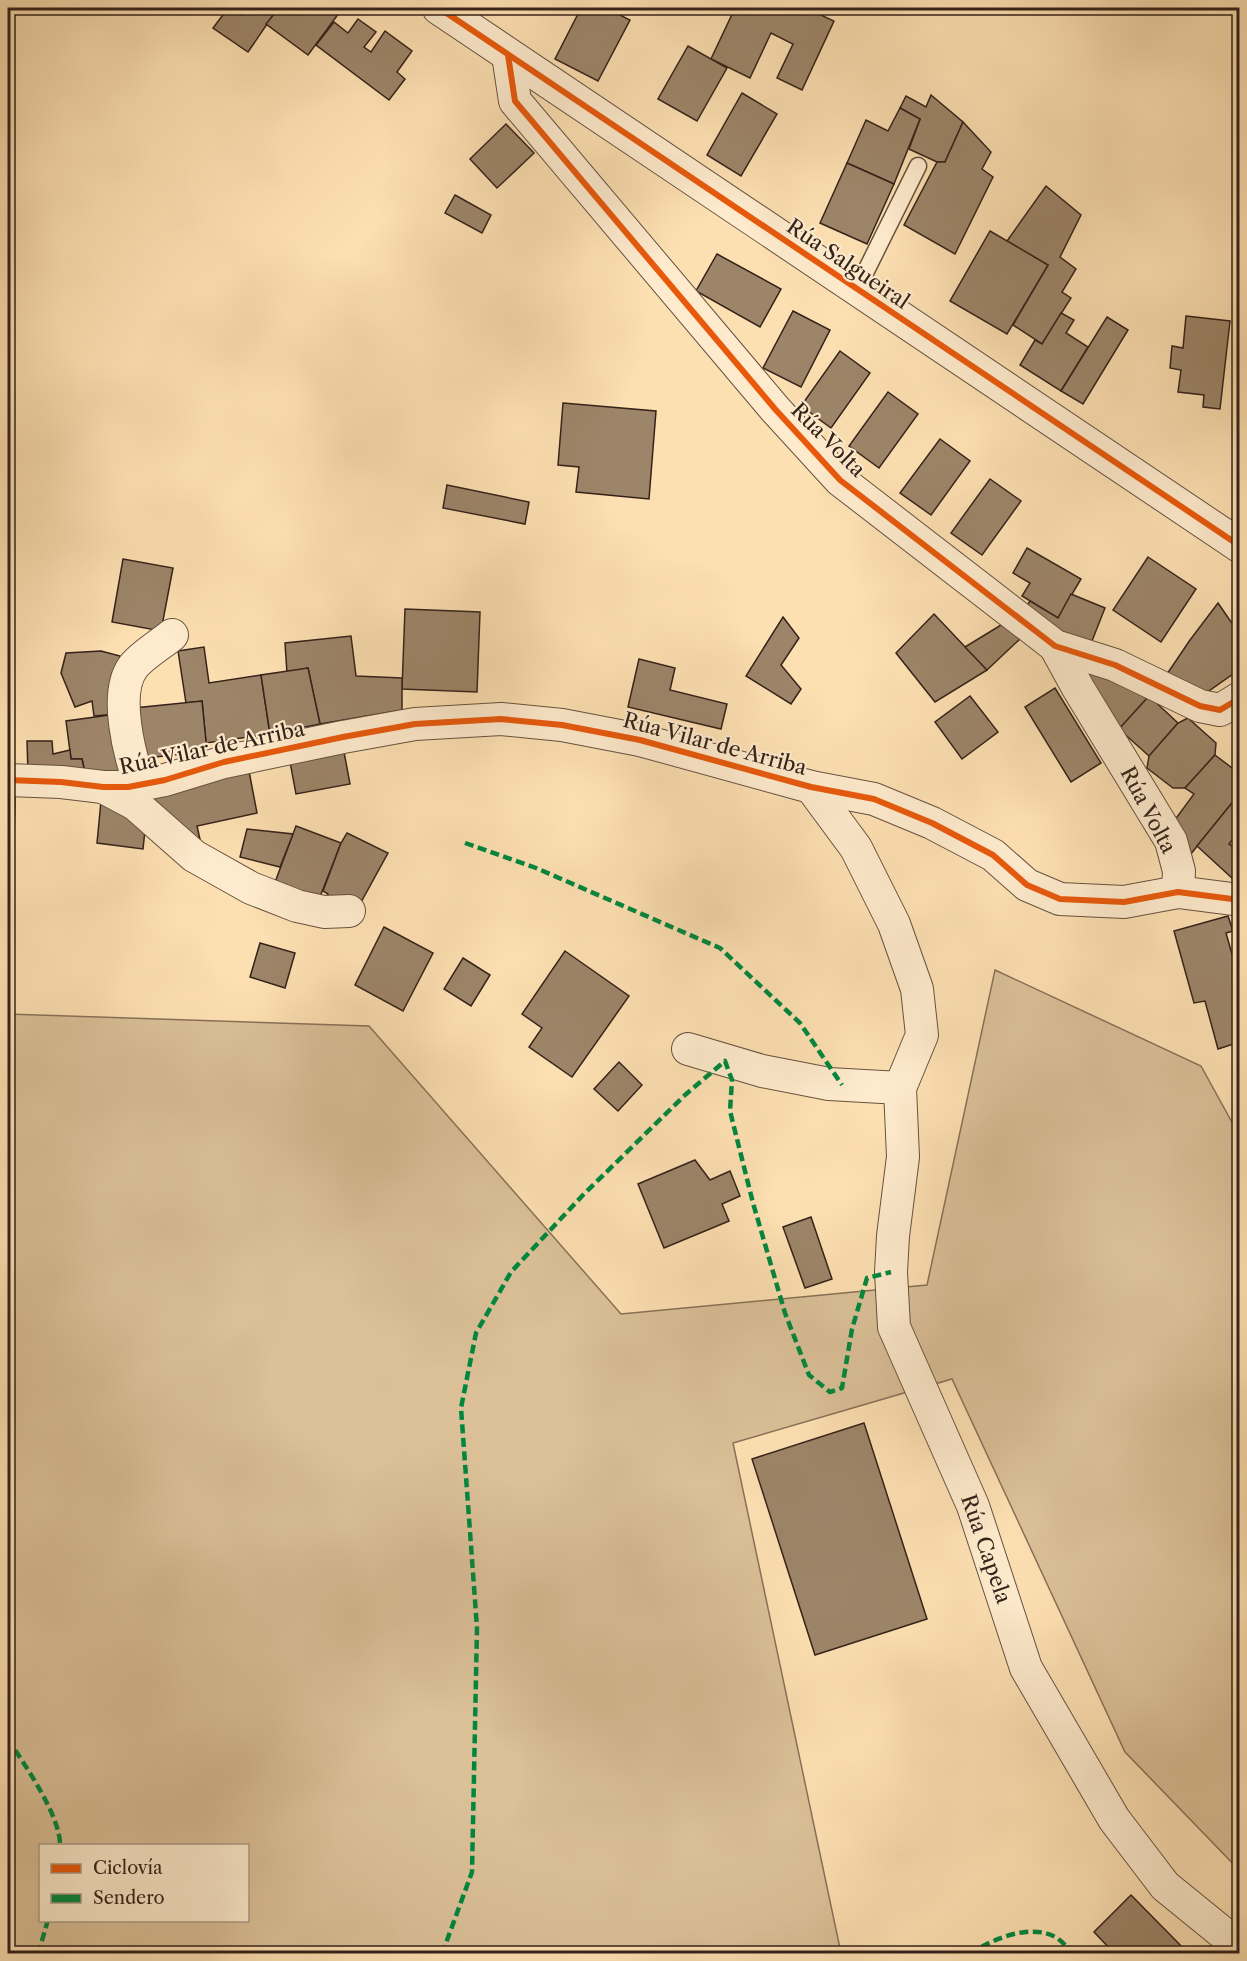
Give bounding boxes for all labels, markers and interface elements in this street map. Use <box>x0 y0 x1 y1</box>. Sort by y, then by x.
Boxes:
street label: Rúa Salgueiral <box>782 213 914 314</box>
street label: Rúa Volta <box>786 397 871 483</box>
street label: Rúa Vilar de Arriba <box>621 707 811 780</box>
street label: Rúa Vilar de Arriba <box>117 715 308 779</box>
street label: Rúa Volta <box>1115 762 1182 858</box>
street label: Rúa Capela <box>956 1491 1017 1608</box>
legend <box>39 1844 249 1922</box>
text: Ciclovía <box>93 1857 163 1879</box>
text: Sendero <box>93 1887 165 1909</box>

